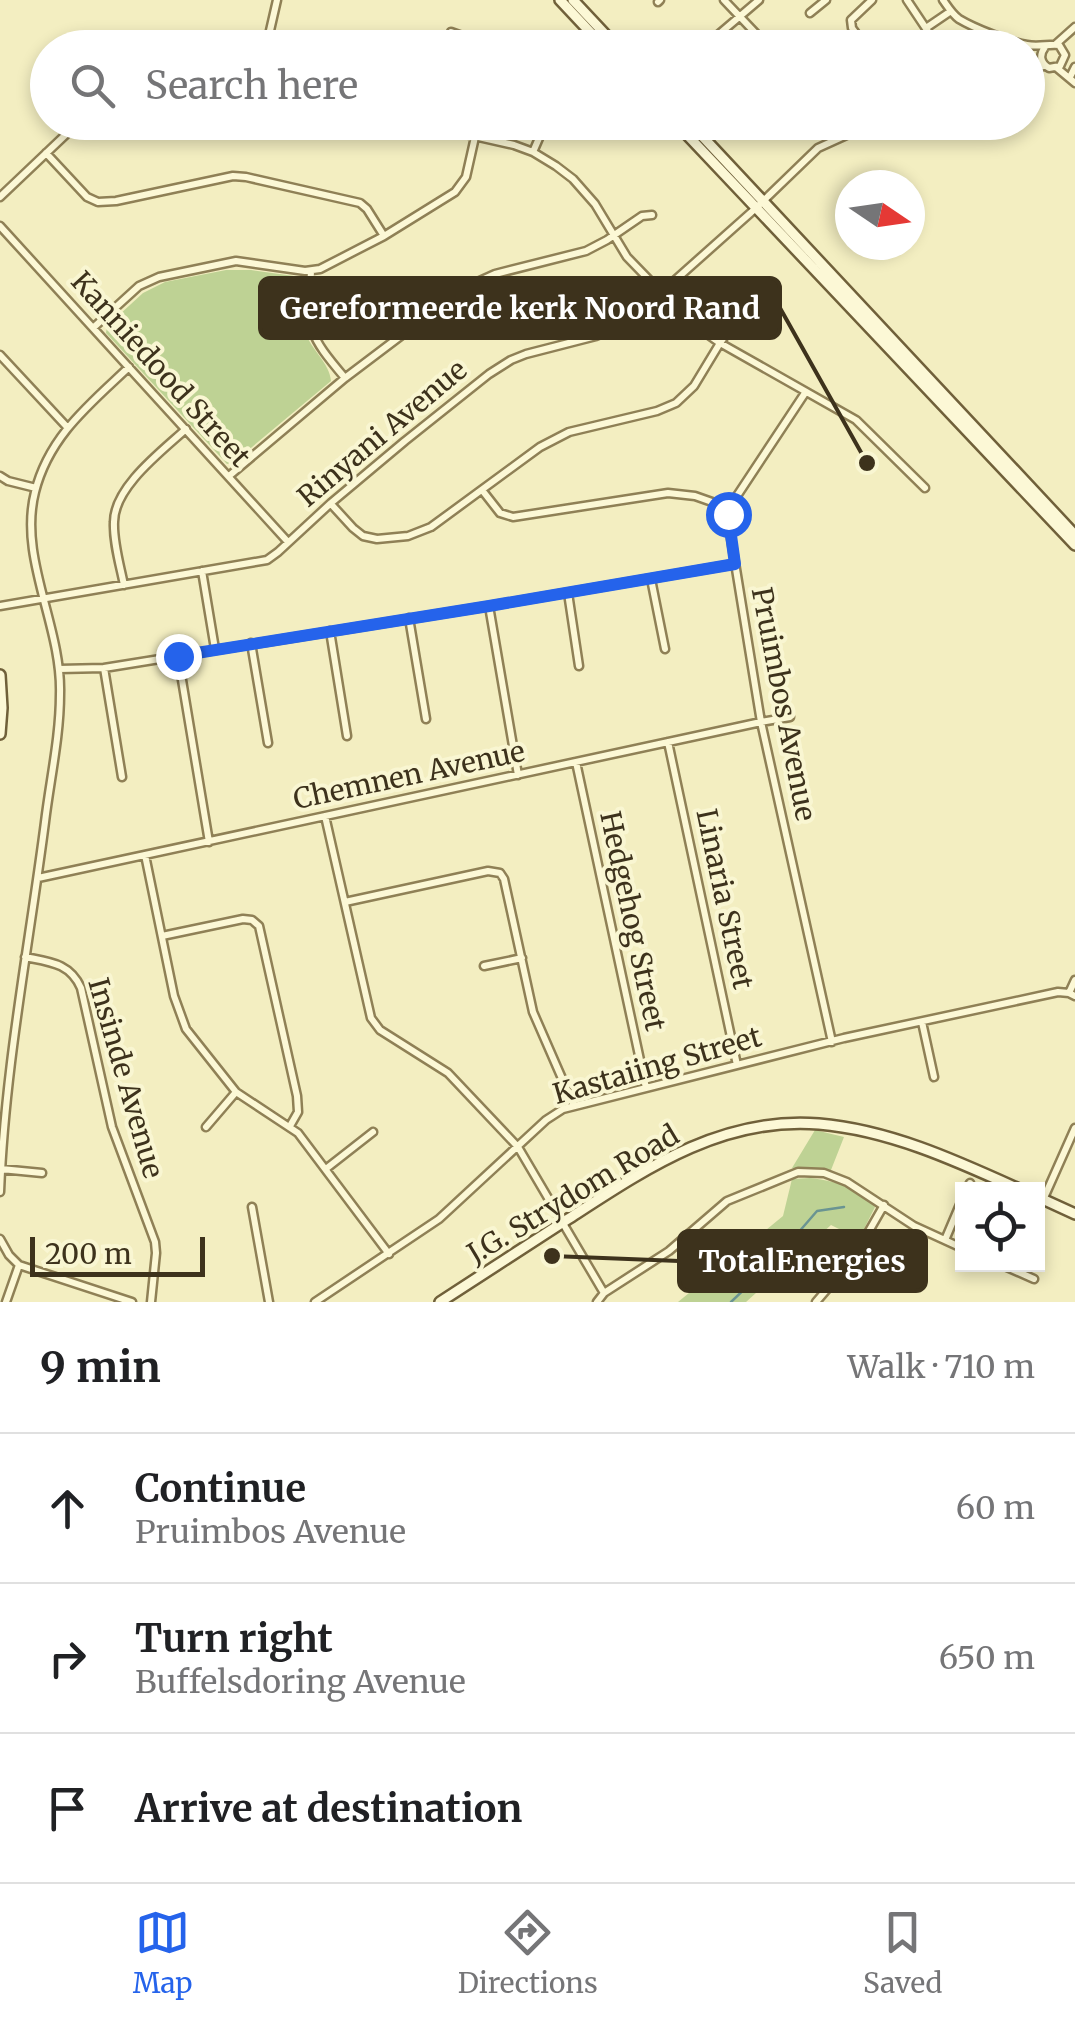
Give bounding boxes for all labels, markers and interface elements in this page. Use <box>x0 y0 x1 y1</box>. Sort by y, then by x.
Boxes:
search box <box>30 30 1045 140</box>
icon: search <box>65 58 120 113</box>
text: Search here <box>145 62 358 109</box>
north arrow <box>835 170 925 260</box>
street label: Kanniedood Street <box>64 264 258 474</box>
callout: Gereformeerde kerk Noord Rand <box>260 278 780 338</box>
text: Gereformeerde kerk Noord Rand <box>280 289 760 327</box>
street label: Rinyani Avenue <box>290 352 474 514</box>
route start <box>706 492 752 538</box>
street label: Pruimbos Avenue <box>744 584 824 824</box>
route end <box>156 634 202 680</box>
street label: Chemnen Avenue <box>290 733 528 817</box>
street label: Linaria Street <box>688 806 762 992</box>
street label: Hedgehog Street <box>592 808 674 1034</box>
street label: Insinde Avenue <box>80 974 172 1182</box>
street label: Kastaiing Street <box>549 1018 765 1112</box>
street label: J.G. Strydom Road <box>460 1117 685 1272</box>
map controls <box>955 1182 1045 1272</box>
button: locate <box>955 1182 1045 1272</box>
callout: TotalEnergies <box>679 1231 926 1291</box>
scale bar <box>30 1232 205 1276</box>
text: 200 m <box>45 1236 132 1272</box>
text: TotalEnergies <box>698 1242 906 1280</box>
text: 9 min <box>40 1341 161 1393</box>
text: Walk · 710 m <box>847 1347 1035 1387</box>
text: Continue <box>135 1465 306 1512</box>
icon: ahead <box>40 1481 95 1536</box>
text: 60 m <box>956 1488 1035 1528</box>
text: Pruimbos Avenue <box>135 1512 406 1552</box>
text: Turn right <box>135 1615 333 1662</box>
icon: right <box>40 1631 95 1686</box>
text: 650 m <box>939 1638 1035 1678</box>
text: Buffelsdoring Avenue <box>135 1662 466 1702</box>
icon: arrive <box>40 1781 95 1836</box>
text: Arrive at destination <box>135 1785 522 1832</box>
tab: Map <box>133 1905 192 2001</box>
tab: Directions <box>458 1905 598 2001</box>
tab: Saved <box>863 1905 942 2001</box>

